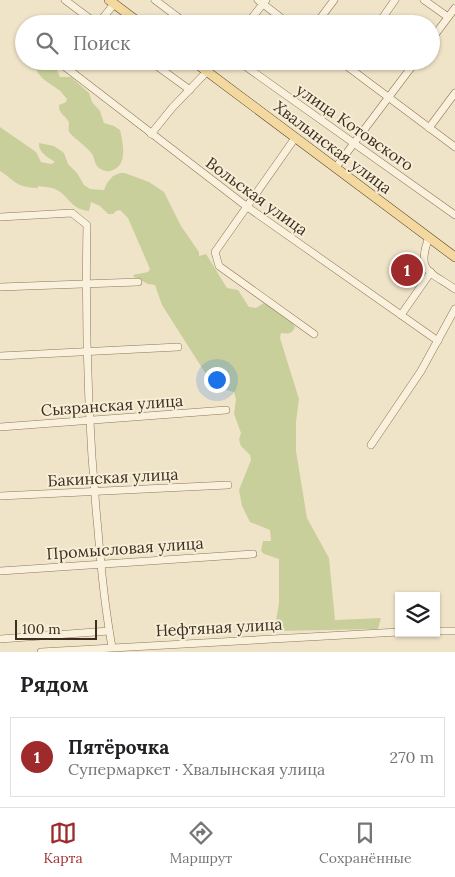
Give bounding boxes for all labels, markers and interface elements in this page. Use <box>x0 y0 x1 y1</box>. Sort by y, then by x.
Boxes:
search box <box>15 15 440 70</box>
icon: search <box>33 29 61 57</box>
text: Поиск <box>73 31 130 55</box>
street label: улица Котовского <box>292 79 418 175</box>
street label: Хвалынская улица <box>270 96 396 198</box>
street label: Вольская улица <box>202 152 312 240</box>
pin: 1 <box>391 251 423 289</box>
your location <box>204 367 230 393</box>
street label: Сызранская улица <box>40 390 184 420</box>
street label: Бакинская улица <box>47 464 179 490</box>
street label: Промысловая улица <box>46 533 204 563</box>
map controls <box>395 592 440 637</box>
button: layers <box>395 592 440 637</box>
street label: Нефтяная улица <box>155 614 283 640</box>
scale bar <box>15 617 98 640</box>
text: 100 m <box>22 620 61 638</box>
text: Рядом <box>20 671 89 698</box>
text: Пятёрочка <box>68 735 169 759</box>
text: 1 <box>34 747 40 767</box>
text: 270 m <box>390 747 434 767</box>
text: Супермаркет · Хвалынская улица <box>68 759 325 779</box>
tab: Карта <box>43 819 83 867</box>
tab: Маршрут <box>170 819 232 867</box>
tab: Сохранённые <box>319 819 412 867</box>

